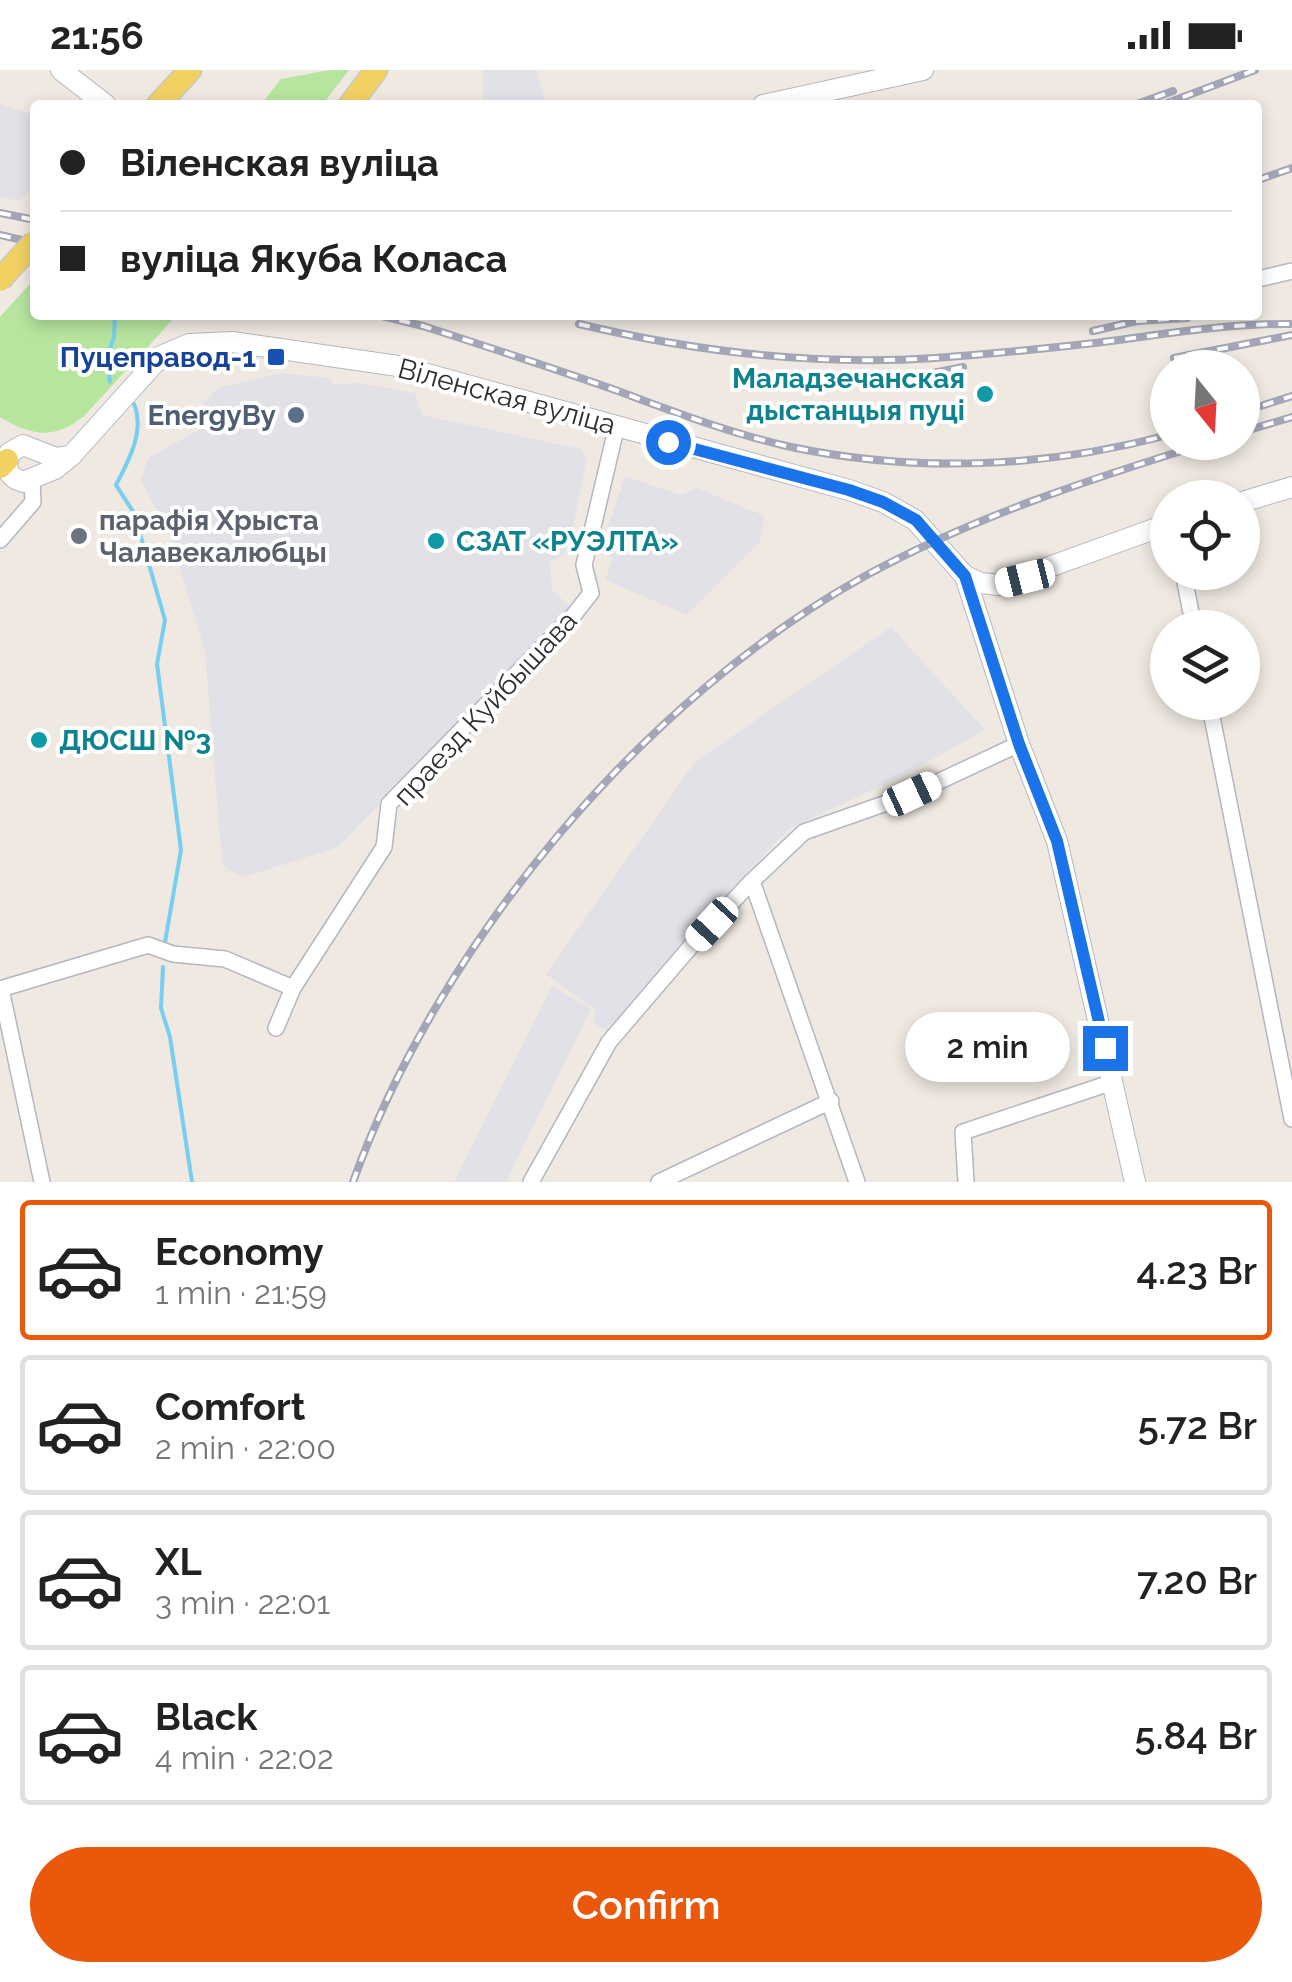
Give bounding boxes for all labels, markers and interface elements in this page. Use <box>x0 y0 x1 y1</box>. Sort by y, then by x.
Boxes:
text: 21:56 <box>50 13 144 58</box>
text: Віленская вуліца <box>120 140 439 185</box>
text: вуліца Якуба Коласа <box>120 236 507 281</box>
place label: Пуцеправод-1 <box>60 341 256 374</box>
marker: Пуцеправод-1 <box>265 346 287 368</box>
north arrow <box>1150 350 1260 460</box>
map controls <box>1150 350 1260 720</box>
street label: Віленская вуліца <box>394 352 619 441</box>
place label: Маладзечанская дыстанцыя пуці <box>732 362 965 427</box>
marker: Маладзечанская дыстанцыя пуці <box>974 383 996 405</box>
place label: EnergyBy <box>147 399 277 432</box>
marker: EnergyBy <box>285 404 307 426</box>
route start <box>646 420 691 465</box>
button: locate <box>1150 480 1260 590</box>
place label: парафія Хрыста Чалавекалюбцы <box>99 504 327 569</box>
marker: парафія Хрыста Чалавекалюбцы <box>68 525 90 547</box>
place label: СЗАТ «РУЭЛТА» <box>456 525 679 558</box>
marker: СЗАТ «РУЭЛТА» <box>425 530 447 552</box>
car <box>992 556 1058 600</box>
street label: праезд Куйбышава <box>387 604 584 812</box>
button: layers <box>1150 610 1260 720</box>
place label: ДЮСШ №3 <box>59 724 211 757</box>
marker: ДЮСШ №3 <box>28 729 50 751</box>
car <box>878 768 946 820</box>
car <box>681 892 743 956</box>
callout: 2 min <box>905 1013 1070 1083</box>
route end <box>1083 1026 1128 1071</box>
text: 2 min <box>947 1028 1028 1065</box>
icon: car <box>35 1225 125 1315</box>
text: Economy <box>155 1229 324 1274</box>
text: 4.23 Br <box>1137 1248 1257 1293</box>
text: 1 min · 21:59 <box>155 1274 327 1311</box>
icon: car <box>35 1380 125 1470</box>
text: Comfort <box>155 1384 305 1429</box>
text: 5.72 Br <box>1138 1403 1257 1448</box>
text: 2 min · 22:00 <box>155 1429 336 1466</box>
icon: car <box>35 1535 125 1625</box>
text: XL <box>155 1539 202 1584</box>
text: 7.20 Br <box>1137 1558 1257 1603</box>
text: 3 min · 22:01 <box>155 1584 330 1621</box>
icon: car <box>35 1690 125 1780</box>
text: Black <box>155 1694 257 1739</box>
text: 5.84 Br <box>1134 1713 1257 1758</box>
text: 4 min · 22:02 <box>155 1739 334 1776</box>
button: Confirm <box>30 1847 1262 1962</box>

